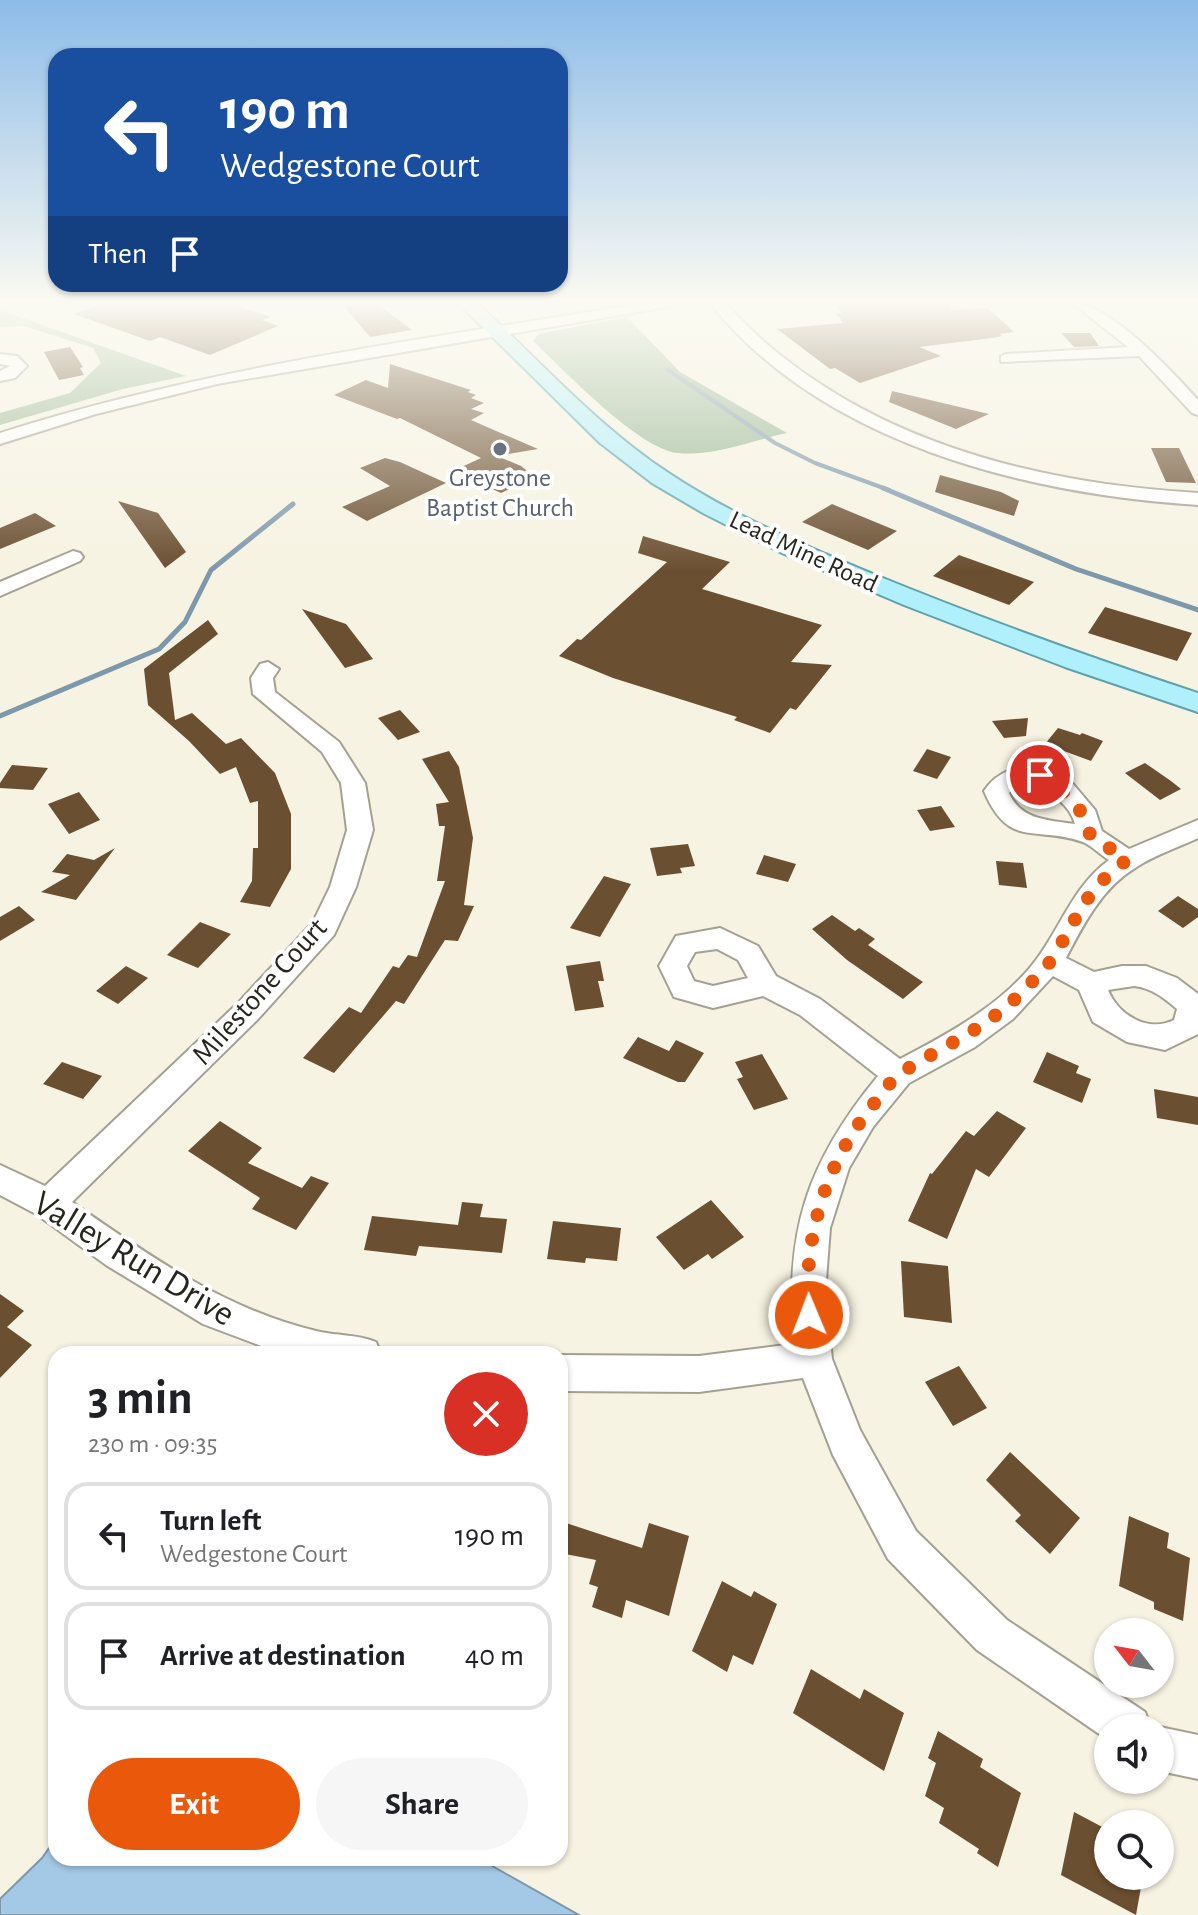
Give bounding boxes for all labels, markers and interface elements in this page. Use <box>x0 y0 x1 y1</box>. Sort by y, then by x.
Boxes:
icon: left <box>88 80 192 184</box>
text: 190 m <box>220 83 350 139</box>
text: Wedgestone Court <box>220 148 479 184</box>
icon: arrive <box>163 232 207 276</box>
text: Then <box>88 239 147 269</box>
marker: Greystone Baptist Church <box>491 440 509 458</box>
place label: Greystone Baptist Church <box>426 465 574 521</box>
street label: Lead Mine Road <box>725 506 882 598</box>
pin <box>1006 741 1074 809</box>
icon: arrive <box>1018 753 1062 797</box>
street label: Milestone Court <box>187 913 333 1070</box>
street label: Valley Run Drive <box>27 1185 241 1333</box>
position arrow <box>767 1273 851 1357</box>
button: close <box>444 1372 528 1456</box>
text: 3 min <box>88 1375 193 1423</box>
text: 230 m · 09:35 <box>88 1431 217 1457</box>
text: Turn left <box>160 1506 261 1536</box>
icon: left <box>92 1514 136 1558</box>
text: 190 m <box>455 1521 524 1551</box>
text: Wedgestone Court <box>160 1541 347 1567</box>
north arrow <box>1094 1618 1174 1698</box>
map controls <box>1094 1618 1174 1890</box>
icon: arrive <box>92 1634 136 1678</box>
text: Arrive at destination <box>160 1641 406 1671</box>
text: 40 m <box>465 1641 524 1671</box>
button: sound <box>1094 1714 1174 1794</box>
button: Exit <box>88 1758 300 1850</box>
button: Share <box>316 1758 528 1850</box>
button: search <box>1094 1810 1174 1890</box>

